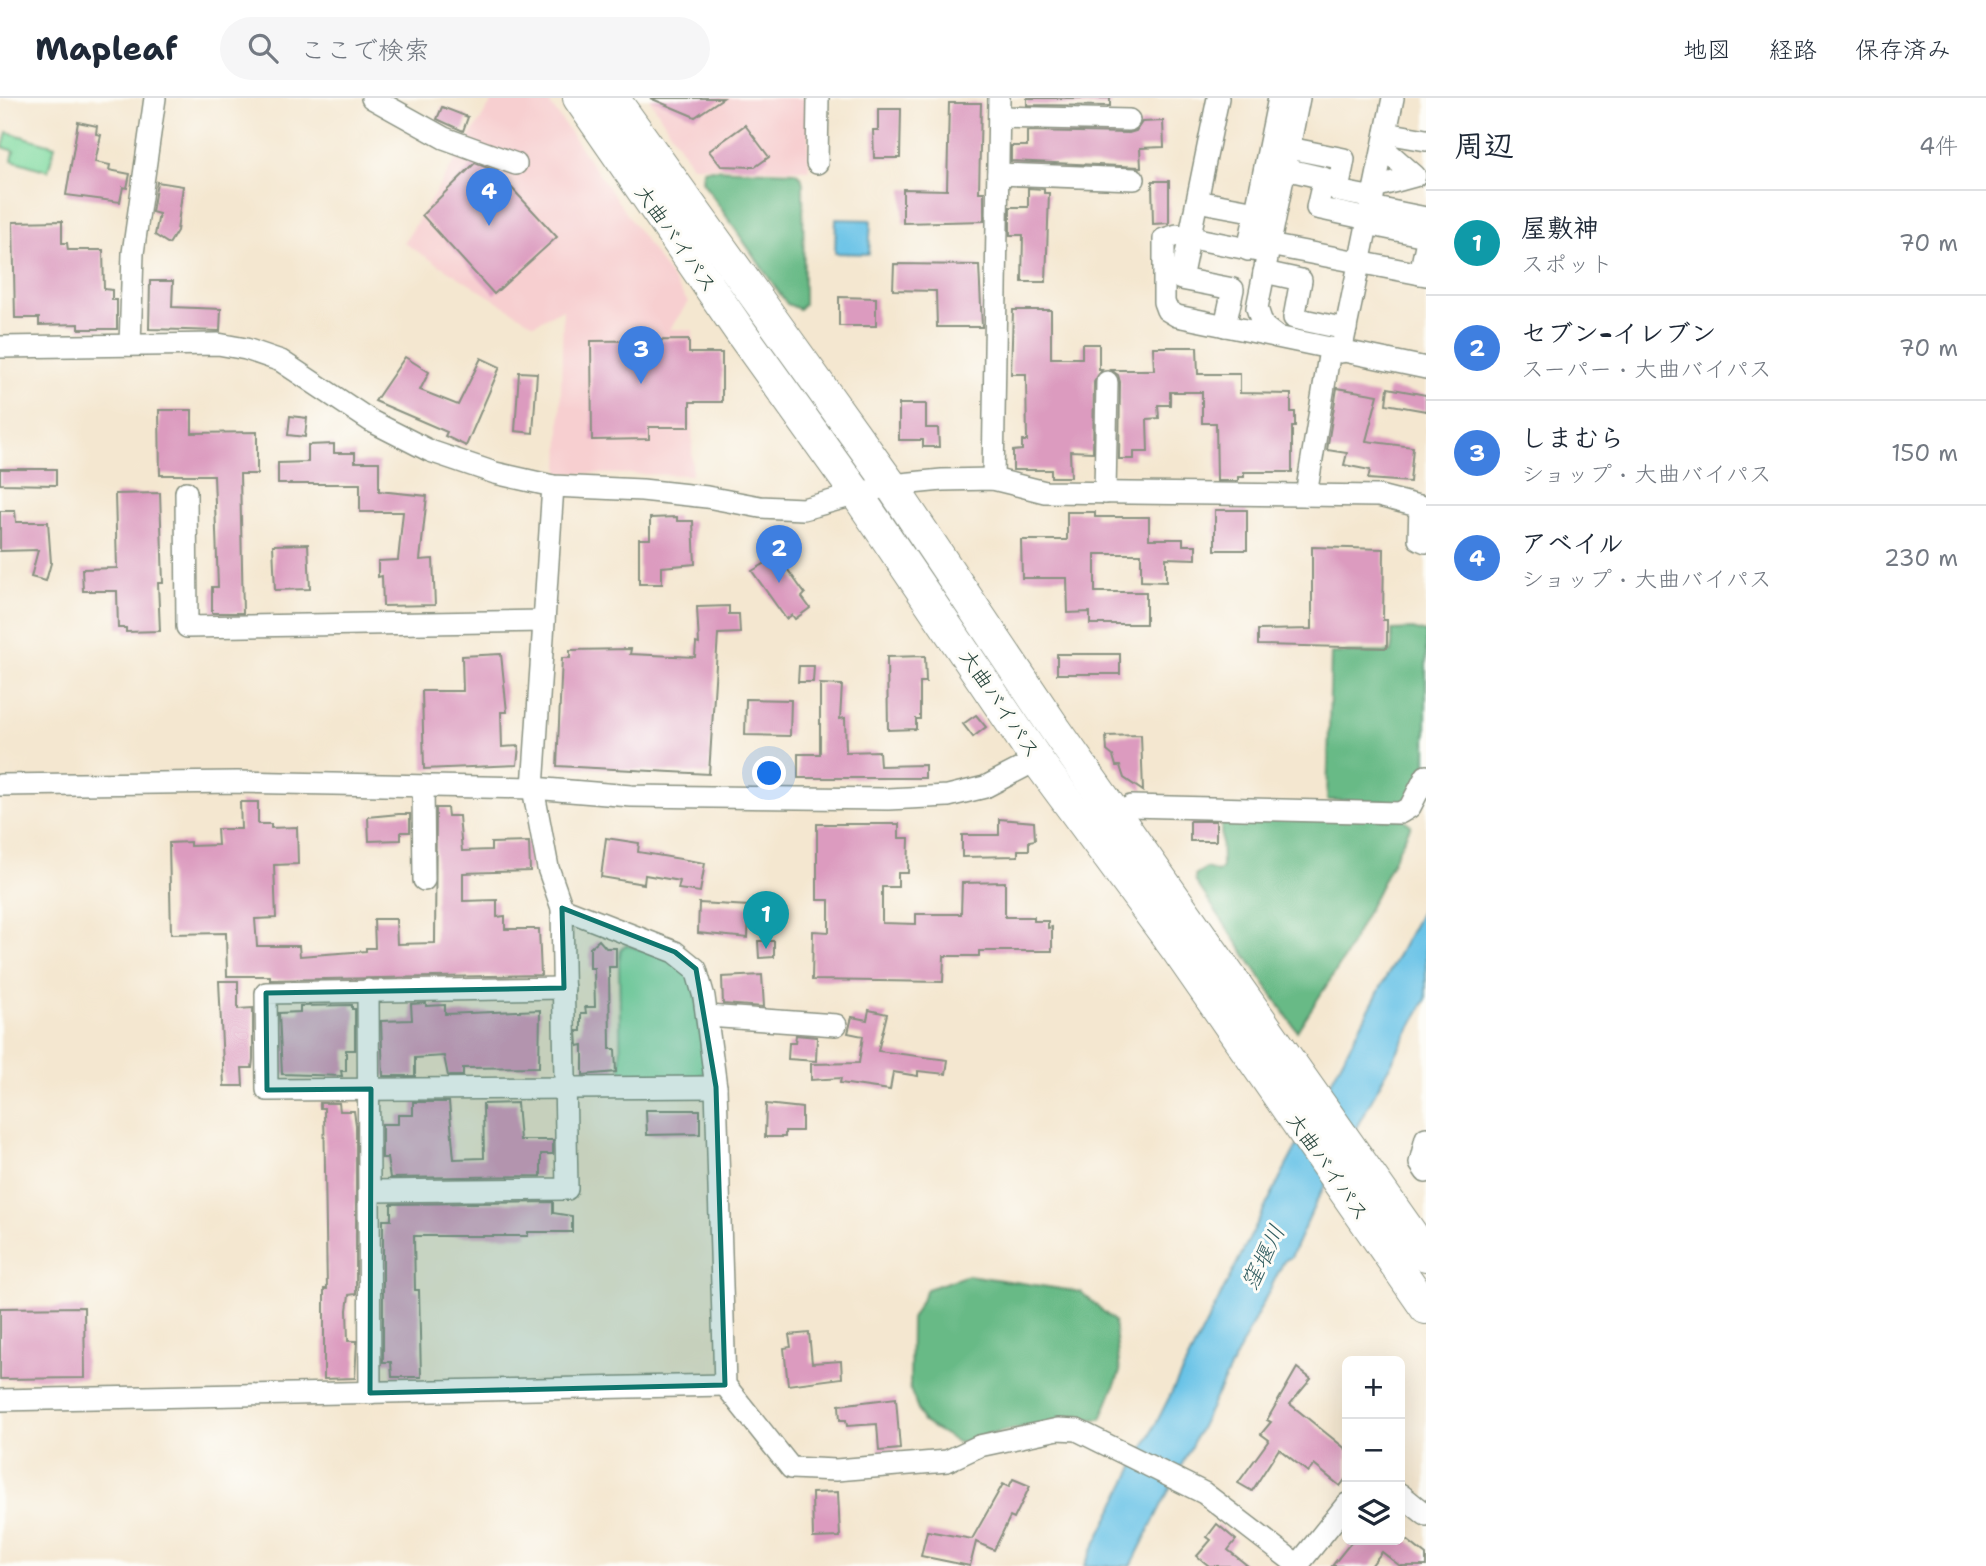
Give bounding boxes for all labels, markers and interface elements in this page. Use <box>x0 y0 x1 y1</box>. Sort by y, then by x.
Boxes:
search box <box>220 17 710 80</box>
text: Mapleaf <box>35 26 178 71</box>
icon: search <box>244 29 282 67</box>
text: ここで検索 <box>300 32 430 67</box>
text: 地図 <box>1683 34 1731 66</box>
text: 経路 <box>1769 34 1817 66</box>
text: 保存済み <box>1855 34 1951 66</box>
text: 周辺 <box>1454 125 1514 166</box>
text: 4件 <box>1919 131 1958 161</box>
pin: 4 <box>466 168 512 226</box>
street label: 大曲バイパス <box>629 180 723 298</box>
text: 屋敷神 <box>1521 210 1599 245</box>
text: 1 <box>1472 228 1482 258</box>
text: 70 m <box>1899 228 1958 258</box>
text: スポット <box>1521 249 1613 279</box>
text: セブン-イレブン <box>1521 315 1717 350</box>
pin: 3 <box>618 326 664 384</box>
text: 2 <box>1469 333 1485 363</box>
text: 70 m <box>1899 333 1958 363</box>
text: スーパー · 大曲バイパス <box>1521 354 1772 384</box>
text: しまむら <box>1521 420 1625 455</box>
text: 3 <box>1469 438 1485 468</box>
text: 150 m <box>1891 438 1958 468</box>
text: ショップ · 大曲バイパス <box>1521 459 1772 489</box>
pin: 2 <box>756 525 802 583</box>
text: アベイル <box>1521 525 1624 560</box>
text: 4 <box>1469 543 1485 573</box>
text: 230 m <box>1884 543 1958 573</box>
text: ショップ · 大曲バイパス <box>1521 564 1772 594</box>
street label: 大曲バイパス <box>953 644 1047 764</box>
your location <box>752 756 786 790</box>
pin: 1 <box>743 891 789 949</box>
street label: 大曲バイパス <box>1281 1108 1375 1226</box>
water label: 窪堰川 <box>1234 1219 1292 1295</box>
map controls <box>1342 1356 1405 1545</box>
button: + <box>1342 1356 1405 1419</box>
button: − <box>1342 1419 1405 1482</box>
button: layers <box>1342 1482 1405 1545</box>

